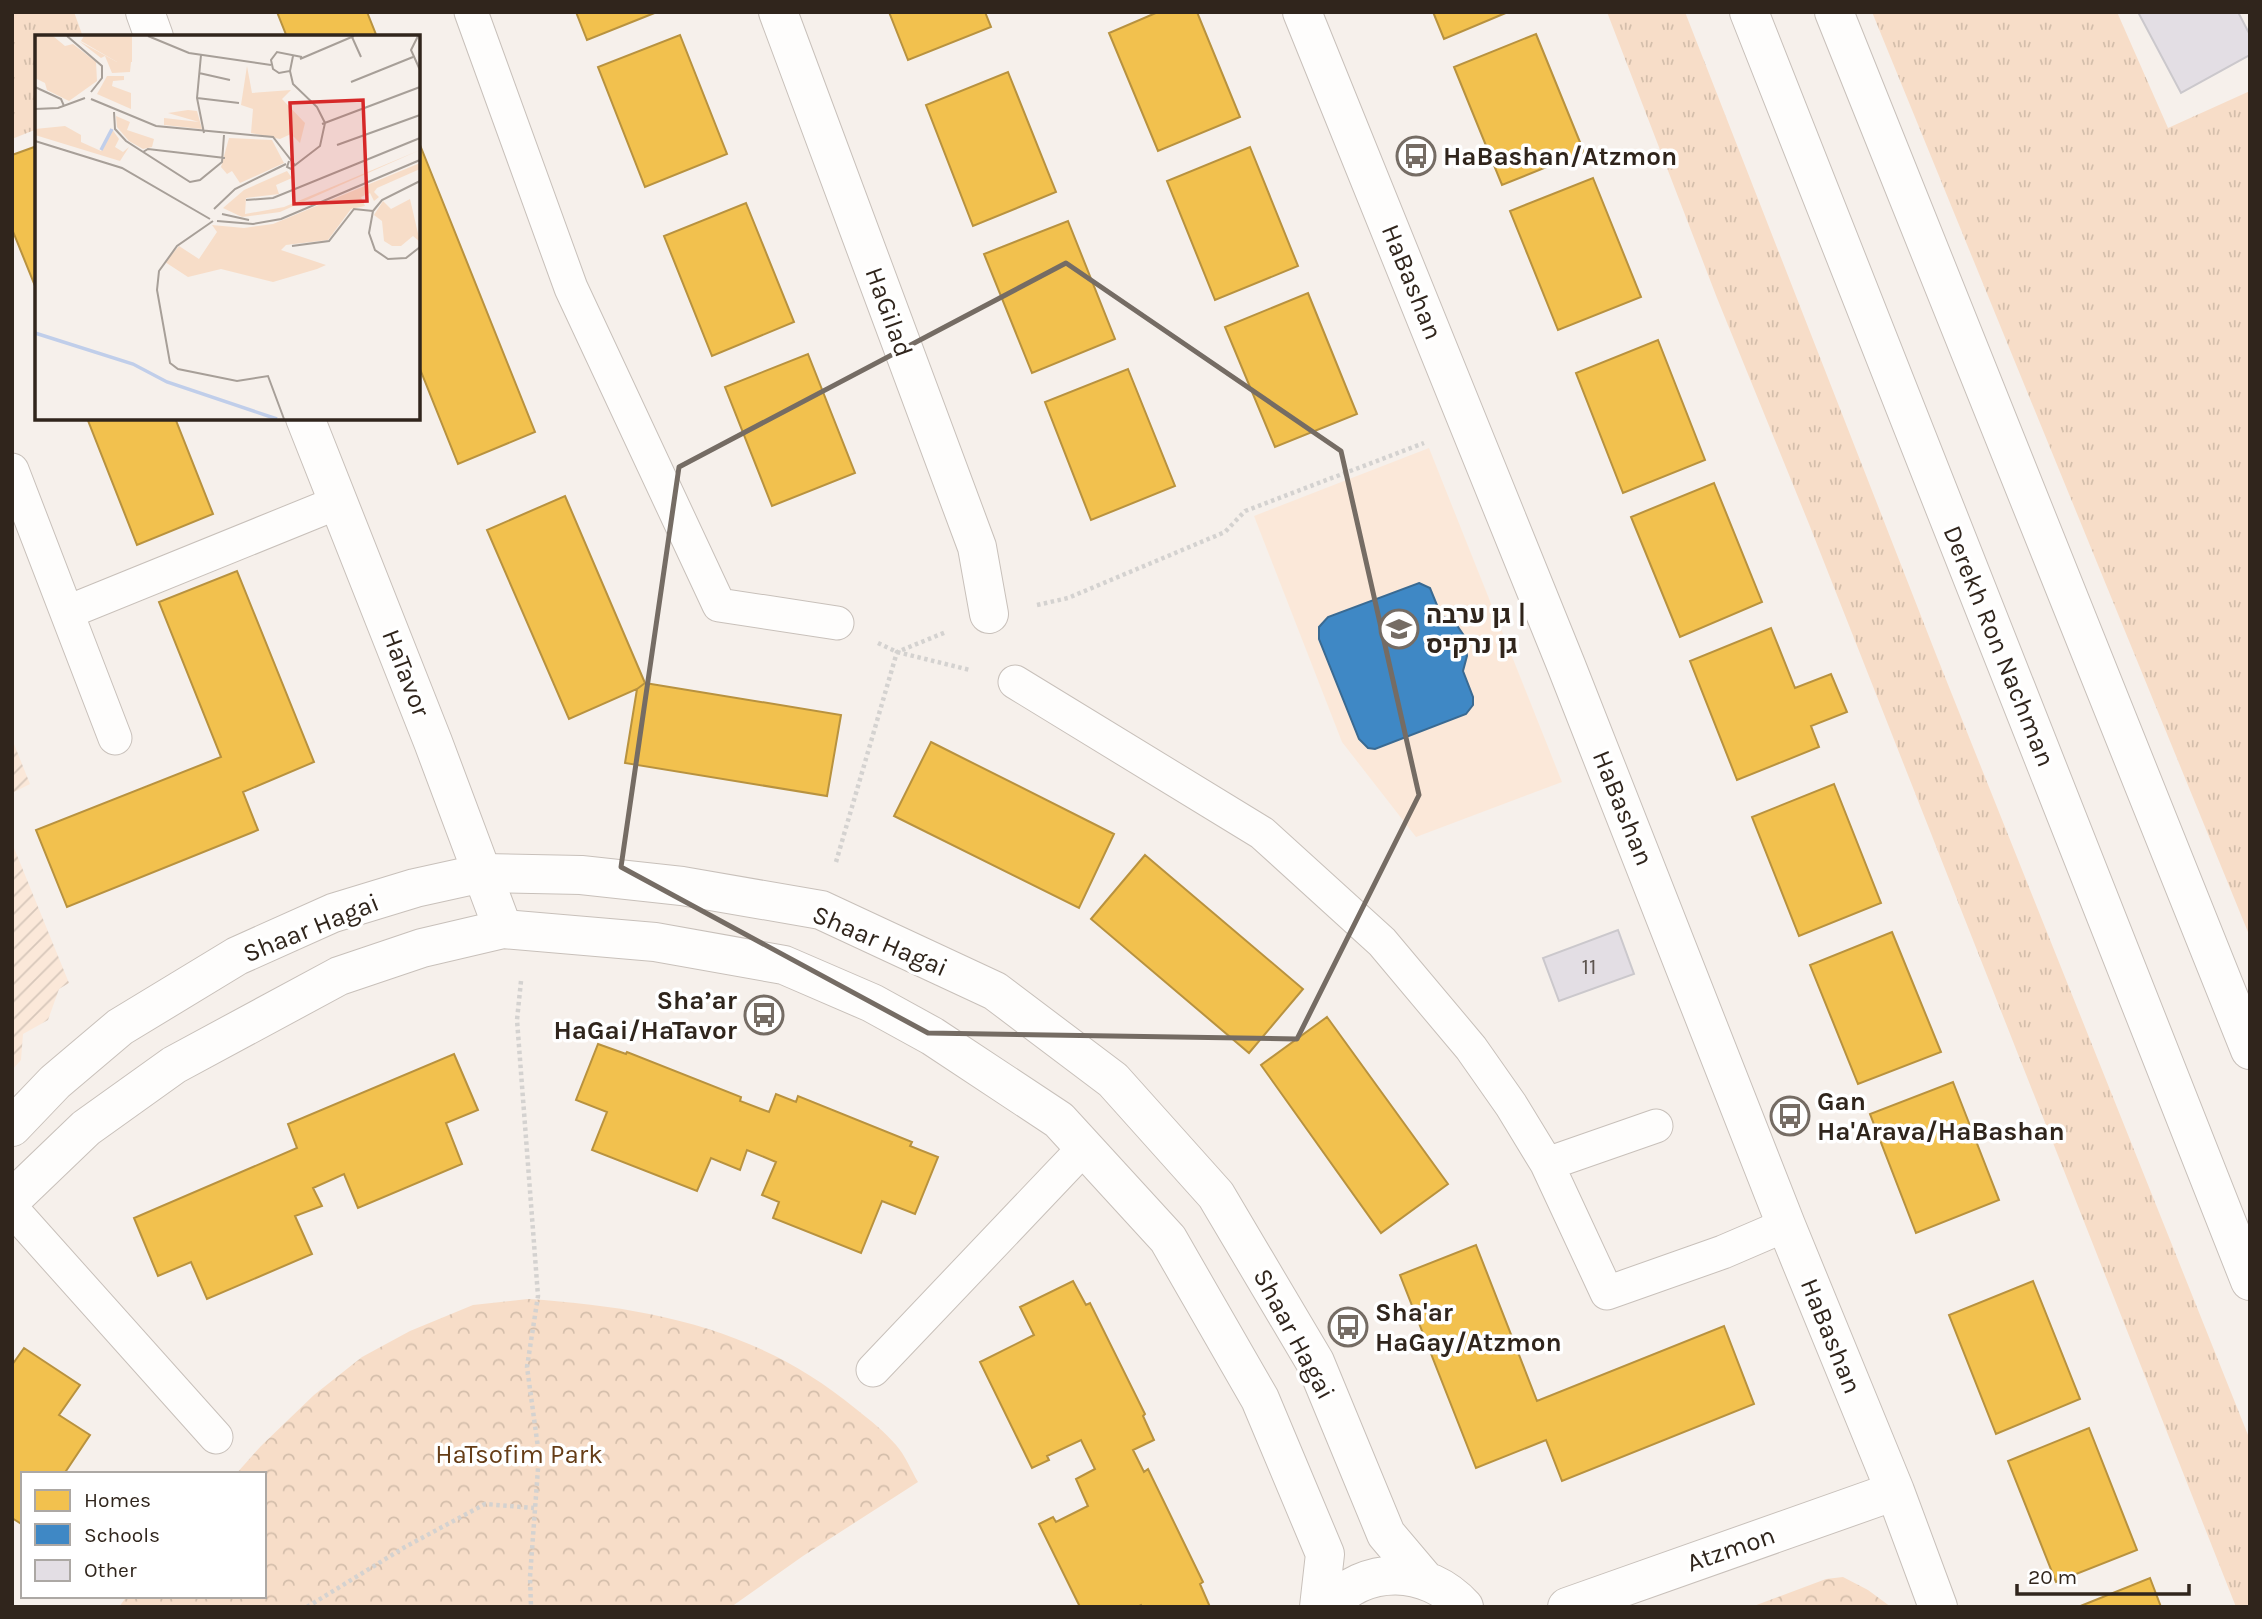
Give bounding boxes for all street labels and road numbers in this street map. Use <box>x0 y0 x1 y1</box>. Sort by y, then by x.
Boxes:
street label: HaBashan <box>1375 220 1449 344</box>
street label: HaGilad <box>858 263 920 361</box>
street label: Derekh Ron Nachman <box>1936 521 2062 771</box>
street label: HaTavor <box>375 625 437 722</box>
street label: HaBashan <box>1586 746 1660 870</box>
street label: Shaar Hagai <box>238 887 384 969</box>
street label: Shaar Hagai <box>808 899 952 983</box>
street label: Shaar Hagai <box>1247 1263 1341 1405</box>
street label: HaBashan <box>1794 1274 1868 1398</box>
street label: Atzmon <box>1683 1519 1779 1579</box>

